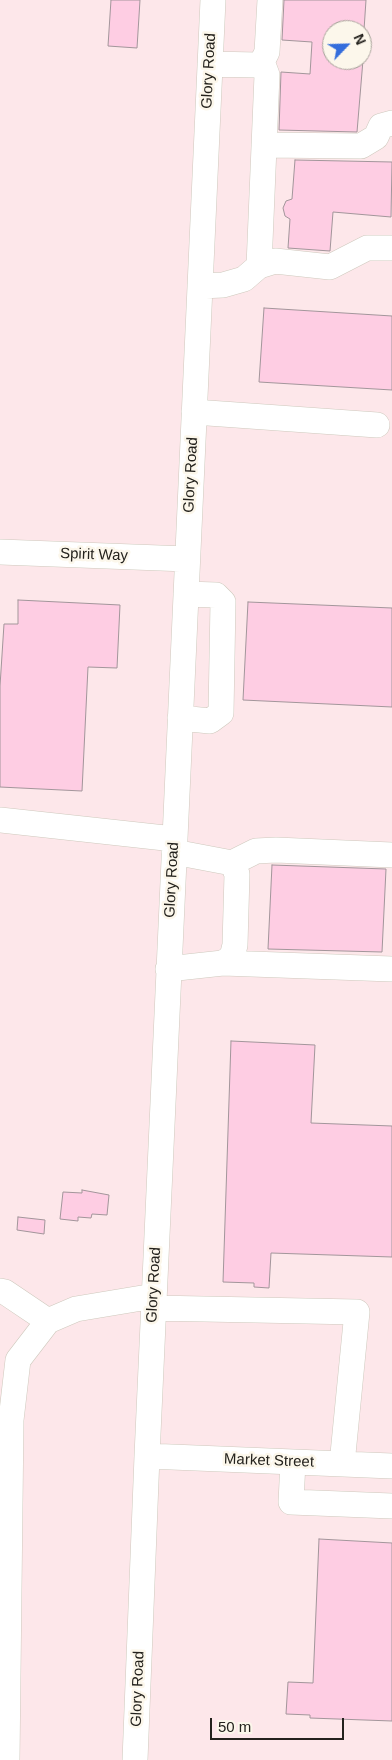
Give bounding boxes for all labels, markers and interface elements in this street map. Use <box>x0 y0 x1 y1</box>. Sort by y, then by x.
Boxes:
north arrow <box>322 20 372 70</box>
text: N <box>350 31 369 47</box>
street label: Glory Road <box>198 33 220 109</box>
street label: Glory Road <box>180 437 202 513</box>
street label: Spirit Way <box>60 545 128 565</box>
street label: Glory Road <box>161 842 183 918</box>
street label: Glory Road <box>143 1247 165 1323</box>
street label: Market Street <box>224 1450 314 1472</box>
street label: Glory Road <box>128 1651 148 1727</box>
scale bar <box>212 1708 346 1740</box>
text: 50 m <box>218 1718 251 1735</box>

